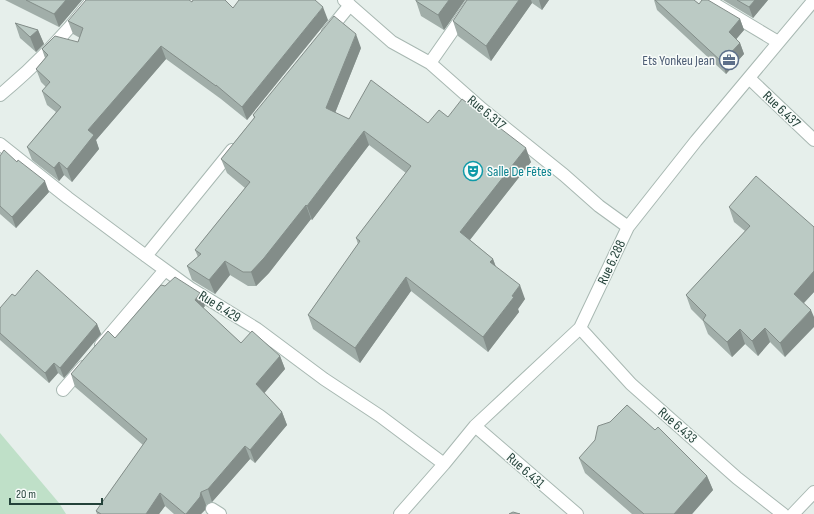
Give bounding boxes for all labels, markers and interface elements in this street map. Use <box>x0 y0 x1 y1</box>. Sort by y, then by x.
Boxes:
office icon: Ets Yonkeu Jean <box>718 49 740 71</box>
place label: Ets Yonkeu Jean <box>642 52 715 69</box>
street label: Rue 6.437 <box>759 87 804 132</box>
street label: Rue 6.317 <box>464 91 510 134</box>
theatre icon: Salle De Fêtes <box>462 160 484 182</box>
place label: Salle De Fêtes <box>487 163 552 180</box>
street label: Rue 6.288 <box>594 237 629 287</box>
street label: Rue 6.429 <box>196 287 244 326</box>
street label: Rue 6.433 <box>655 404 701 447</box>
street label: Rue 6.431 <box>503 449 548 492</box>
scale bar <box>10 480 102 506</box>
text: 20 m <box>16 487 36 502</box>

